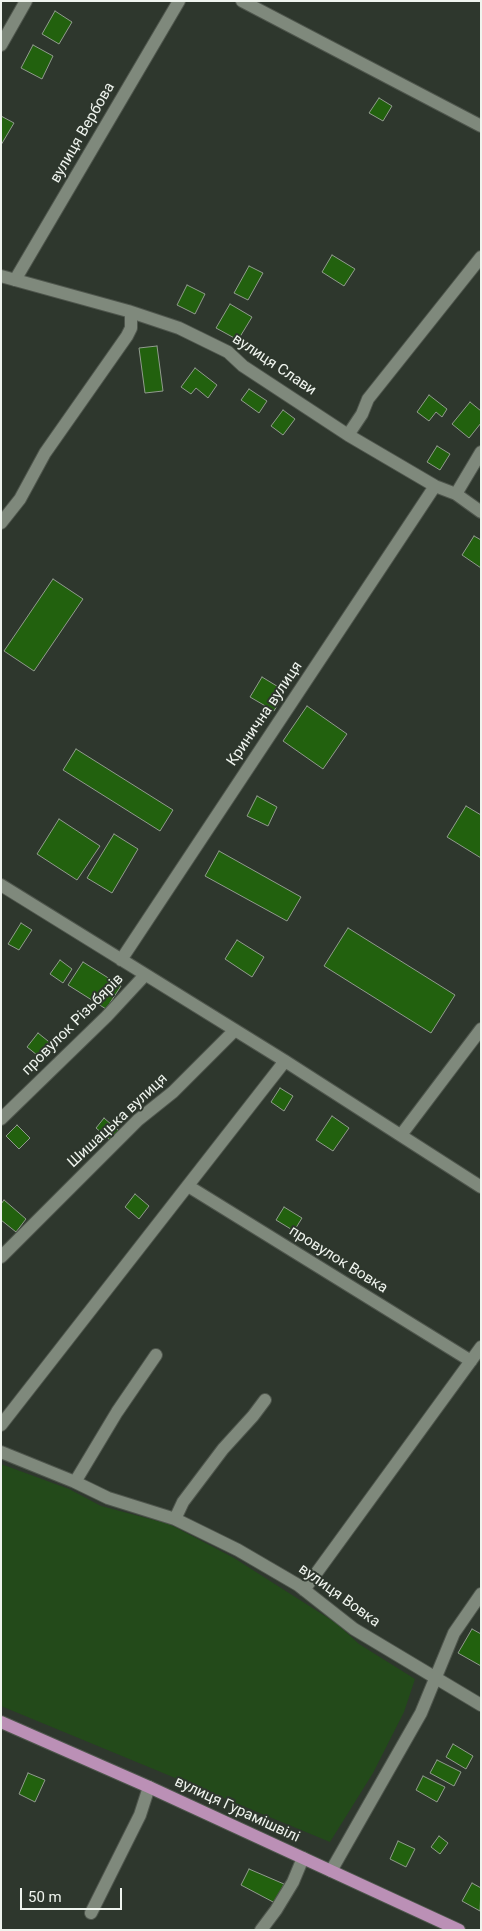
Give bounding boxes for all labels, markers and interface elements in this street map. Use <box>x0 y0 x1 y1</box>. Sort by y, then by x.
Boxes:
street label: вулиця Вербова <box>47 80 119 186</box>
street label: вулиця Слави <box>229 330 319 400</box>
street label: Кринична вулиця <box>223 658 307 770</box>
street label: провулок Різьбярів <box>19 971 127 1079</box>
street label: Шишацька вулиця <box>64 1070 172 1172</box>
street label: провулок Вовка <box>285 1222 391 1298</box>
street label: вулиця Вовка <box>295 1560 383 1632</box>
street label: вулиця Гурамішвілі <box>172 1773 302 1847</box>
scale bar <box>22 1878 125 1910</box>
text: 50 m <box>28 1888 62 1906</box>

